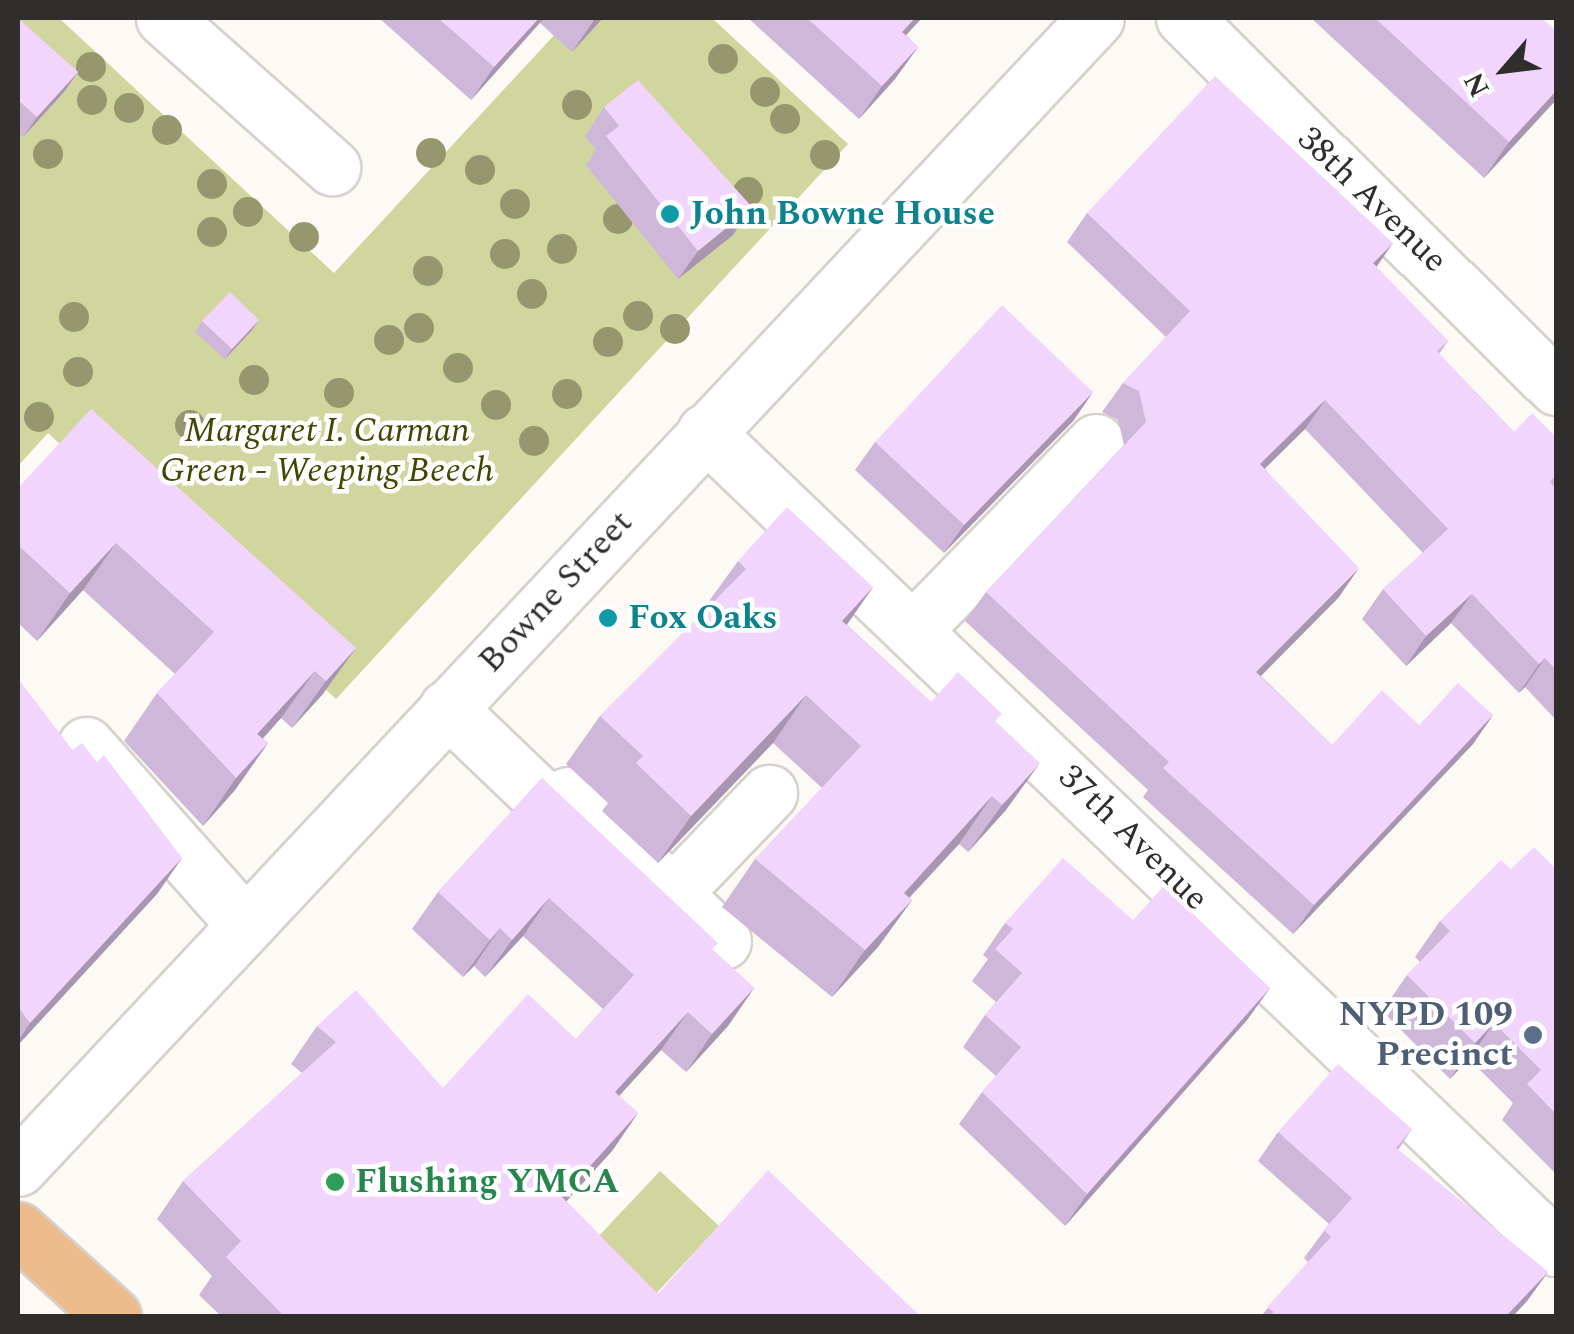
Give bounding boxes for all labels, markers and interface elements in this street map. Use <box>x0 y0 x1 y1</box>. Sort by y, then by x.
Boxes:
north arrow <box>1454 20 1554 120</box>
text: N <box>1453 64 1501 105</box>
street label: 38th Avenue <box>1288 118 1456 282</box>
place label: John Bowne House <box>690 193 995 235</box>
marker: John Bowne House <box>659 203 681 225</box>
park label: Margaret I. Carman Green - Weeping Beech <box>160 410 494 492</box>
street label: Bowne Street <box>470 502 642 682</box>
place label: Fox Oaks <box>628 597 777 639</box>
marker: Fox Oaks <box>597 607 619 629</box>
street label: 37th Avenue <box>1049 756 1217 920</box>
place label: NYPD 109 Precinct <box>1338 994 1513 1076</box>
marker: NYPD 109 Precinct <box>1522 1024 1544 1046</box>
place label: Flushing YMCA <box>355 1161 619 1203</box>
marker: Flushing YMCA <box>324 1171 346 1193</box>

